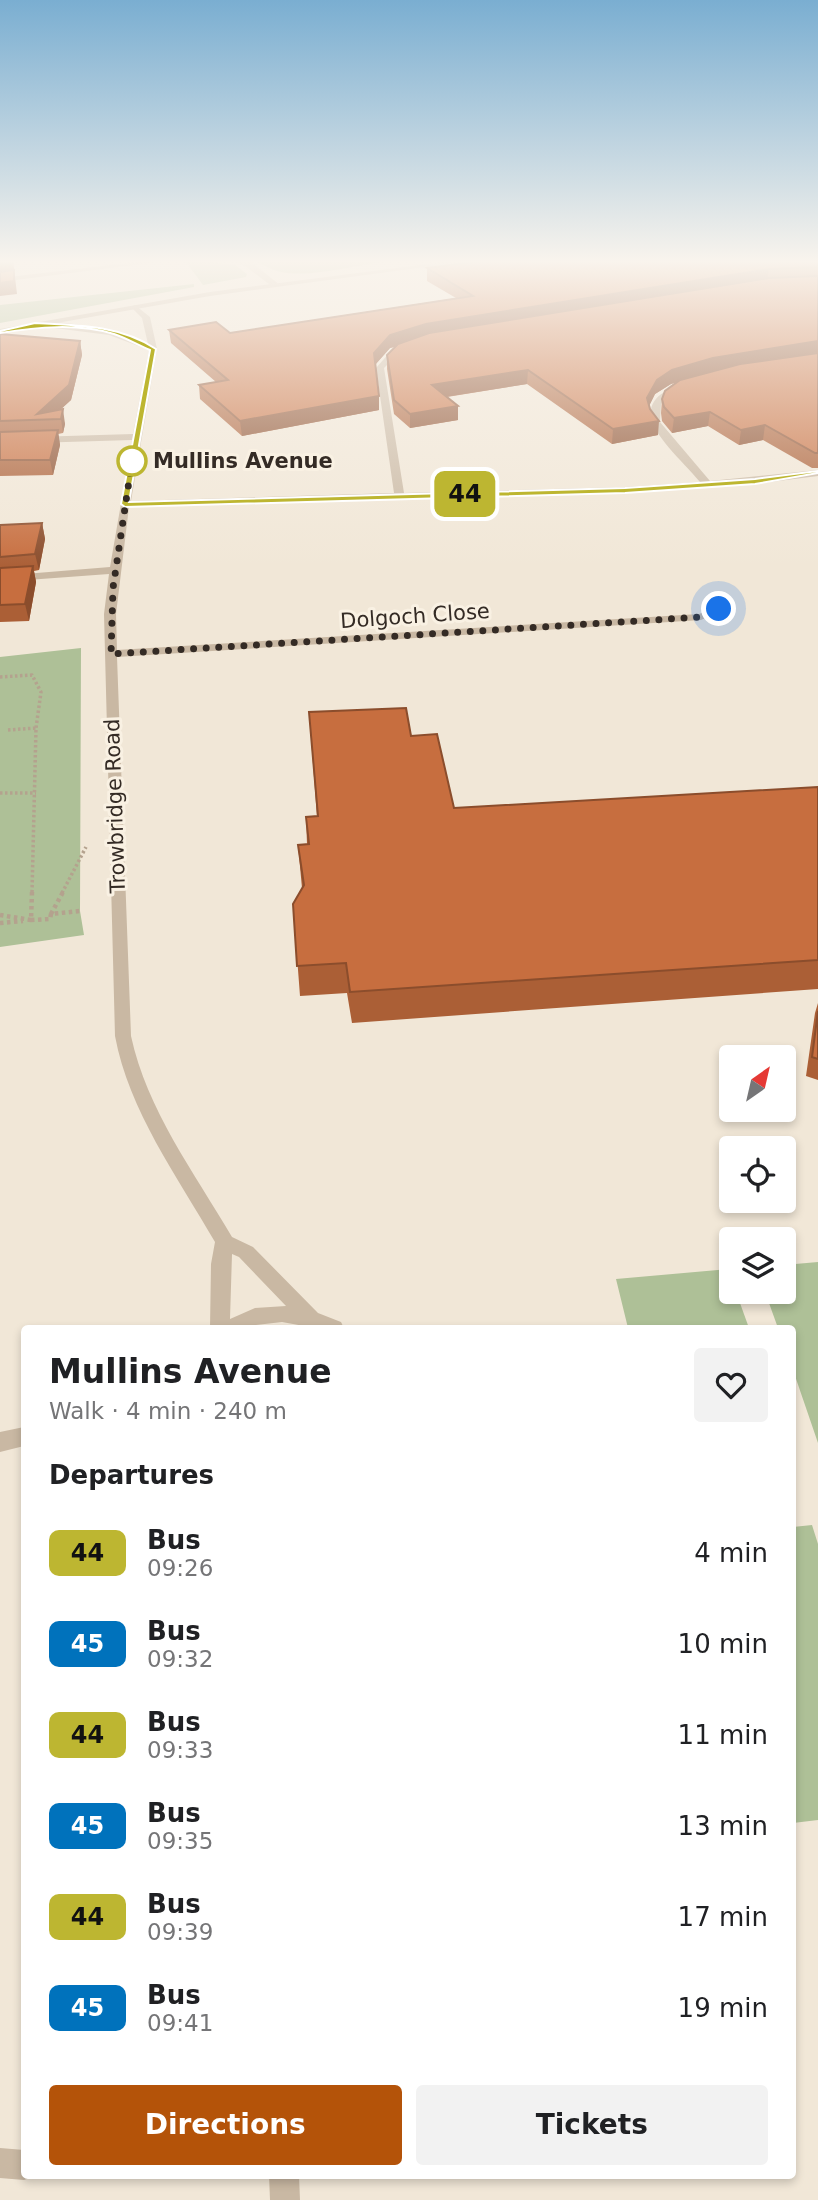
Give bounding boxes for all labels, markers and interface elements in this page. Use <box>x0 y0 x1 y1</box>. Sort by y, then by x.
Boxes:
marker: Mullins Avenue <box>117 446 147 476</box>
place label: Mullins Avenue <box>153 449 333 473</box>
line badge: 44 <box>434 471 496 517</box>
text: 44 <box>448 480 482 508</box>
your location <box>701 591 736 626</box>
street label: Dolgoch Close <box>339 599 491 633</box>
street label: Trowbridge Road <box>100 718 130 895</box>
north arrow <box>719 1045 796 1122</box>
map controls <box>719 1045 796 1304</box>
button: locate <box>719 1136 796 1213</box>
button: layers <box>719 1227 796 1304</box>
button: heart <box>694 1348 768 1422</box>
text: Mullins Avenue <box>49 1352 332 1391</box>
text: Walk · 4 min · 240 m <box>49 1398 287 1424</box>
text: Departures <box>49 1460 214 1490</box>
text: Bus <box>147 1525 201 1555</box>
text: 4 min <box>694 1538 768 1568</box>
text: 44 <box>71 1539 104 1567</box>
text: 09:26 <box>147 1555 213 1581</box>
text: Bus <box>147 1616 201 1646</box>
text: 10 min <box>678 1629 768 1659</box>
text: 45 <box>71 1630 104 1658</box>
text: 09:32 <box>147 1646 213 1672</box>
text: Bus <box>147 1707 201 1737</box>
text: 11 min <box>678 1720 768 1750</box>
text: 44 <box>71 1721 104 1749</box>
text: 09:33 <box>147 1737 213 1763</box>
text: Bus <box>147 1798 201 1828</box>
text: 13 min <box>678 1811 768 1841</box>
text: 45 <box>71 1812 104 1840</box>
text: 09:35 <box>147 1828 213 1854</box>
text: Bus <box>147 1889 201 1919</box>
text: 17 min <box>678 1902 768 1932</box>
text: 44 <box>71 1903 104 1931</box>
text: 09:39 <box>147 1919 213 1945</box>
text: Bus <box>147 1980 201 2010</box>
text: 19 min <box>678 1993 768 2023</box>
text: 45 <box>71 1994 104 2022</box>
text: 09:41 <box>147 2010 213 2036</box>
button: Directions <box>49 2085 402 2165</box>
button: Tickets <box>416 2085 768 2165</box>

